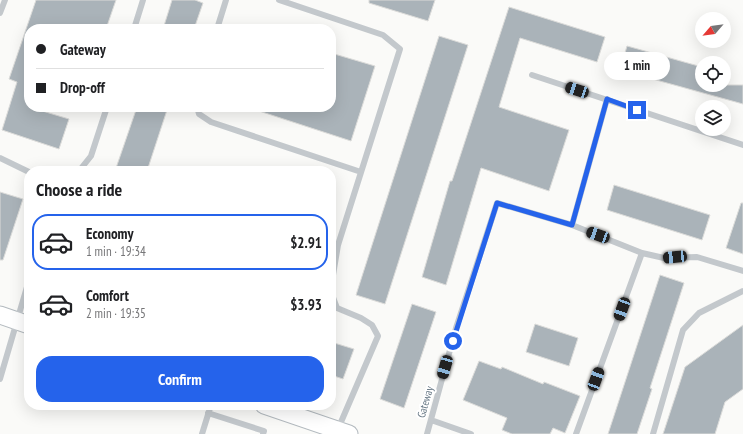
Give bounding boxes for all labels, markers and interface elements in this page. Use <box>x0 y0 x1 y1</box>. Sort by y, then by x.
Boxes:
north arrow <box>695 12 731 48</box>
map controls <box>695 12 731 136</box>
text: Gateway <box>60 40 106 59</box>
callout: 1 min <box>604 52 670 80</box>
button: locate <box>695 56 731 92</box>
text: 1 min <box>624 57 650 74</box>
text: Drop-off <box>60 78 105 97</box>
car <box>564 81 590 99</box>
button: layers <box>695 100 731 136</box>
route end <box>628 101 646 119</box>
text: Choose a ride <box>36 178 122 201</box>
icon: car <box>38 224 74 260</box>
text: Economy <box>86 224 134 243</box>
car <box>585 225 611 245</box>
text: $2.91 <box>290 233 322 252</box>
text: 1 min · 19:34 <box>86 243 146 260</box>
car <box>663 250 687 264</box>
icon: car <box>38 286 74 322</box>
text: Comfort <box>86 286 129 305</box>
text: $3.93 <box>290 295 322 314</box>
car <box>612 296 632 322</box>
text: 2 min · 19:35 <box>86 305 146 322</box>
route start <box>444 332 462 350</box>
car <box>436 354 454 380</box>
button: Confirm <box>36 356 324 402</box>
car <box>586 366 606 392</box>
street label: Gateway <box>414 384 436 419</box>

